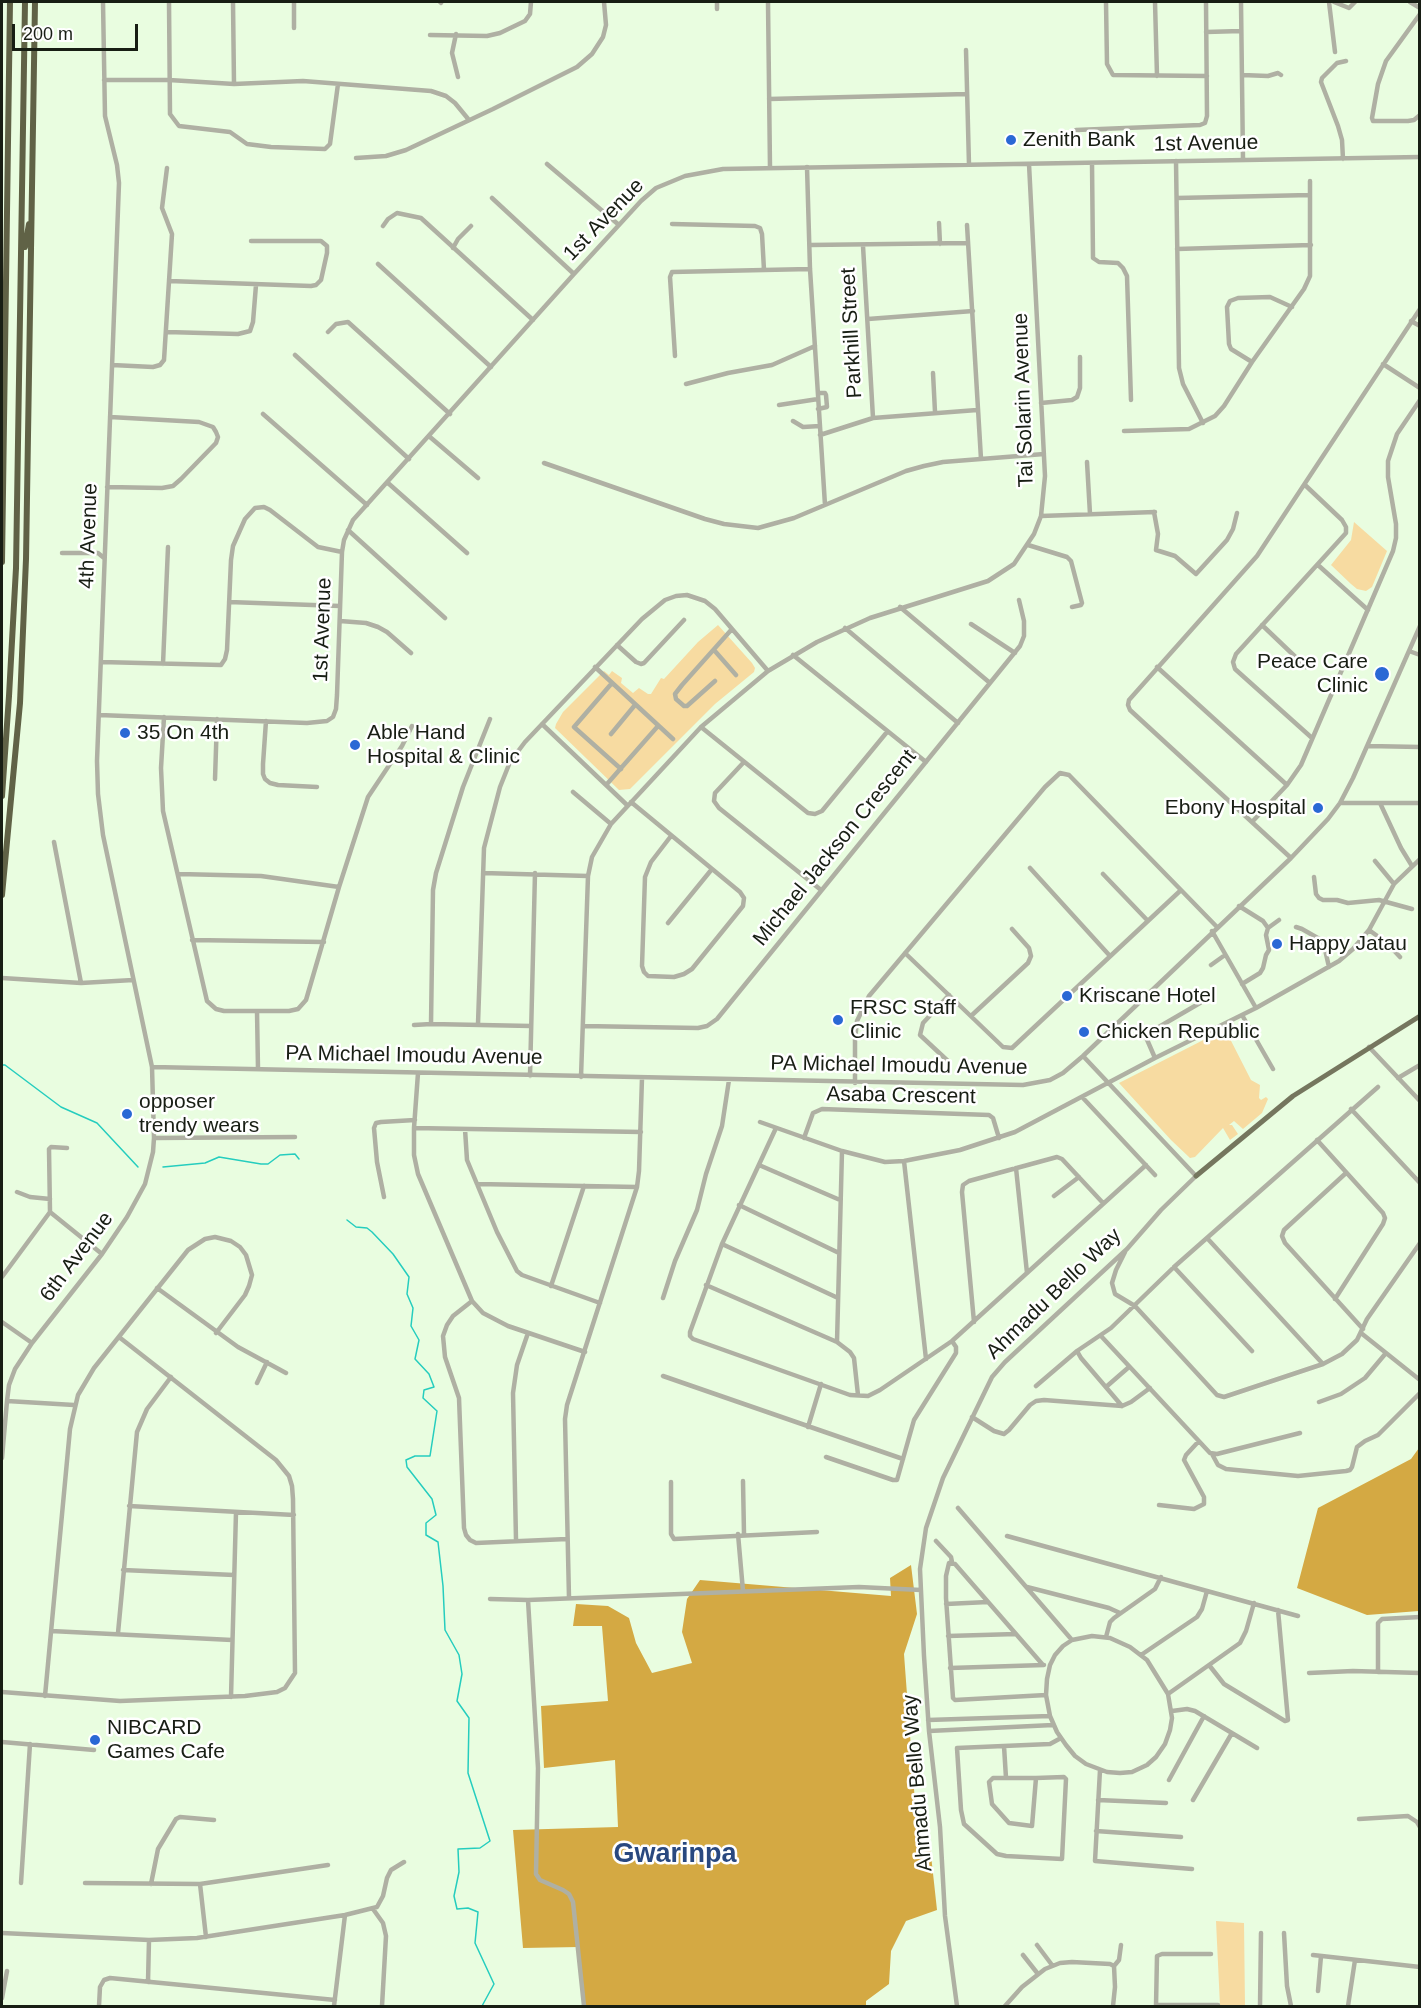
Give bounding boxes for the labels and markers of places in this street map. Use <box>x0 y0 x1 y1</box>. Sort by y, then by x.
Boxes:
place label: Zenith Bank <box>1023 127 1135 153</box>
marker: Zenith Bank <box>1004 133 1018 147</box>
place label: Peace Care Clinic <box>1257 649 1368 699</box>
marker: Peace Care Clinic <box>1373 665 1391 683</box>
place label: 35 On 4th <box>137 720 229 746</box>
place label: Able Hand Hospital & Clinic <box>367 720 520 770</box>
marker: 35 On 4th <box>118 726 132 740</box>
marker: Able Hand Hospital & Clinic <box>348 738 362 752</box>
place label: Ebony Hospital <box>1165 795 1306 821</box>
marker: Ebony Hospital <box>1311 801 1325 815</box>
place label: Happy Jatau <box>1289 931 1407 957</box>
marker: Happy Jatau <box>1270 937 1284 951</box>
place label: Kriscane Hotel <box>1079 983 1216 1009</box>
marker: Kriscane Hotel <box>1060 989 1074 1003</box>
place label: FRSC Staff Clinic <box>850 995 956 1045</box>
marker: FRSC Staff Clinic <box>831 1013 845 1027</box>
place label: Chicken Republic <box>1096 1019 1259 1045</box>
marker: Chicken Republic <box>1077 1025 1091 1039</box>
place label: opposer trendy wears <box>139 1089 259 1139</box>
marker: opposer trendy wears <box>120 1107 134 1121</box>
place label: NIBCARD Games Cafe <box>107 1715 225 1765</box>
marker: NIBCARD Games Cafe <box>88 1733 102 1747</box>

